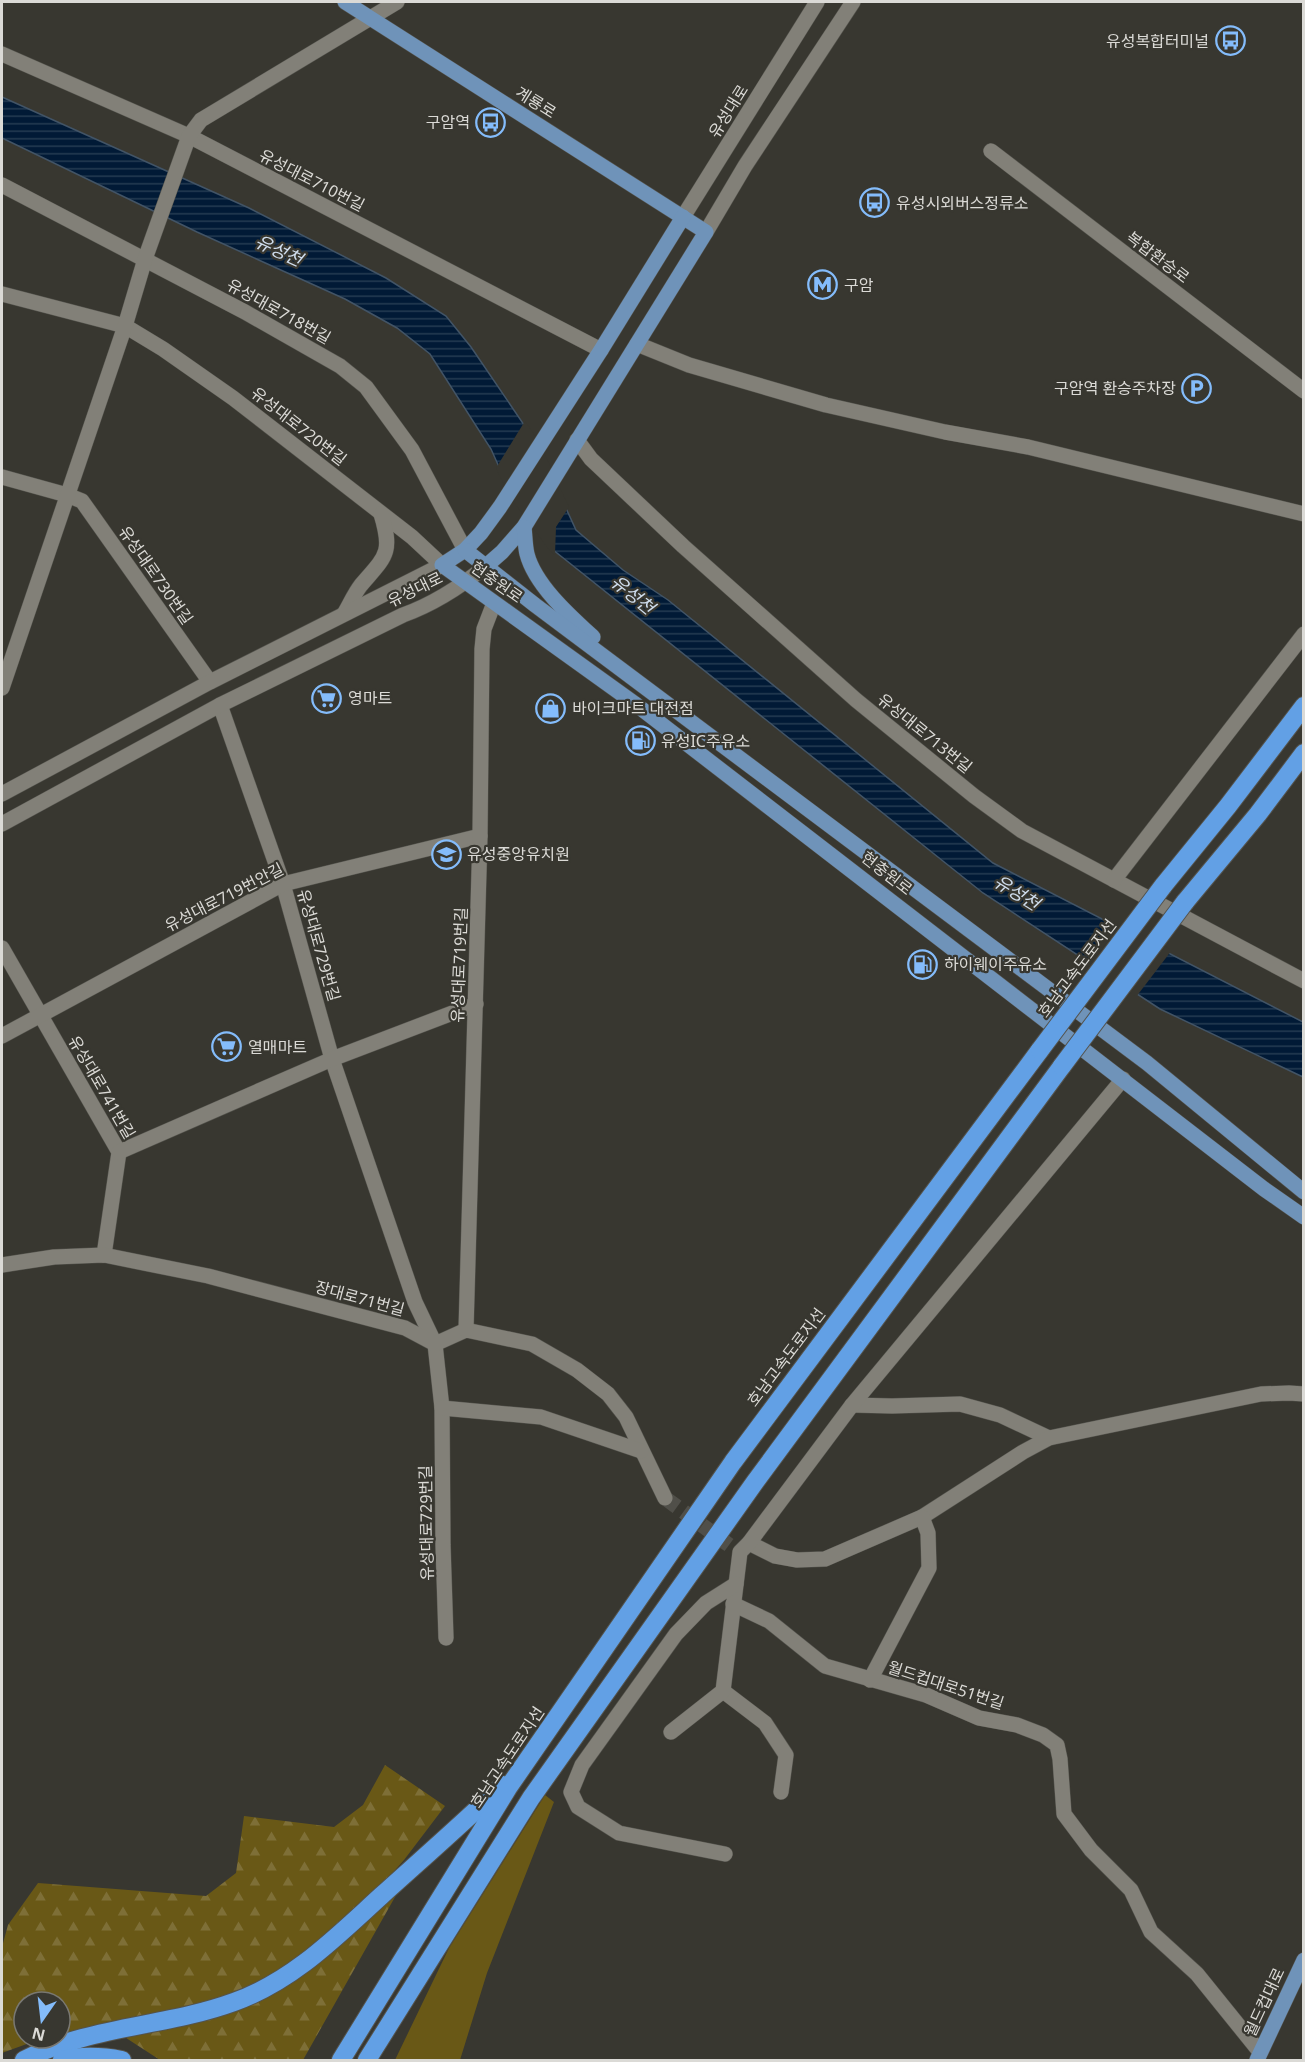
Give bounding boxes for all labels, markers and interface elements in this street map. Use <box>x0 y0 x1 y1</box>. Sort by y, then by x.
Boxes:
bus stop icon: 유성복합터미널 <box>1214 25 1246 57</box>
place label: 유성복합터미널 <box>1106 30 1209 52</box>
street label: 유성대로 <box>703 80 753 142</box>
street label: 계룡로 <box>511 81 561 123</box>
bus stop icon: 구암역 <box>475 106 507 138</box>
place label: 구암역 <box>426 111 470 133</box>
street label: 유성대로710번길 <box>255 144 369 216</box>
bus stop icon: 유성시외버스정류소 <box>859 187 891 219</box>
place label: 유성시외버스정류소 <box>896 192 1028 214</box>
street label: 복합환승로 <box>1122 226 1194 288</box>
water label: 유성천 <box>251 229 309 272</box>
metro station icon: 구암 <box>807 269 839 301</box>
street label: 유성대로718번길 <box>223 273 335 349</box>
place label: 구암 <box>844 274 874 296</box>
parking icon: 구암역 환승주차장 <box>1181 372 1213 404</box>
place label: 구암역 환승주차장 <box>1054 377 1176 399</box>
street label: 유성대로720번길 <box>247 382 351 470</box>
street label: 유성대로730번길 <box>114 521 198 629</box>
street label: 현충원로 <box>467 556 528 608</box>
street label: 유성대로 <box>384 566 447 612</box>
water label: 유성천 <box>606 569 662 620</box>
supermarket icon: 영마트 <box>311 682 343 714</box>
place label: 영마트 <box>348 687 392 709</box>
street label: 유성대로713번길 <box>873 688 977 778</box>
shop icon: 바이크마트 대전점 <box>535 692 567 724</box>
place label: 바이크마트 대전점 <box>572 697 694 719</box>
fuel station icon: 유성IC주유소 <box>624 725 656 757</box>
place label: 유성IC주유소 <box>661 730 750 752</box>
school or university icon: 유성중앙유치원 <box>430 838 462 870</box>
place label: 유성중앙유치원 <box>467 843 570 865</box>
street label: 현충원로 <box>857 846 917 900</box>
street label: 유성대로719번안길 <box>161 858 287 936</box>
water label: 유성천 <box>990 869 1046 917</box>
street label: 유성대로729번길 <box>292 886 346 1004</box>
street label: 유성대로719번길 <box>446 907 472 1023</box>
street label: 호남고속도로지선 <box>1033 914 1121 1022</box>
fuel station icon: 하이웨이주유소 <box>907 948 939 980</box>
place label: 하이웨이주유소 <box>944 953 1047 975</box>
street label: 유성대로741번길 <box>64 1031 140 1143</box>
supermarket icon: 열매마트 <box>211 1031 243 1063</box>
place label: 열매마트 <box>248 1036 307 1058</box>
street label: 장대로71번길 <box>313 1275 407 1321</box>
street label: 호남고속도로지선 <box>742 1303 830 1411</box>
street label: 유성대로729번길 <box>414 1465 438 1581</box>
street label: 월드컵대로51번길 <box>885 1656 1007 1714</box>
street label: 호남고속도로지선 <box>465 1702 549 1812</box>
street label: 월드컵대로 <box>1238 1964 1290 2040</box>
north arrow <box>12 1990 72 2050</box>
text: N <box>29 2022 47 2047</box>

